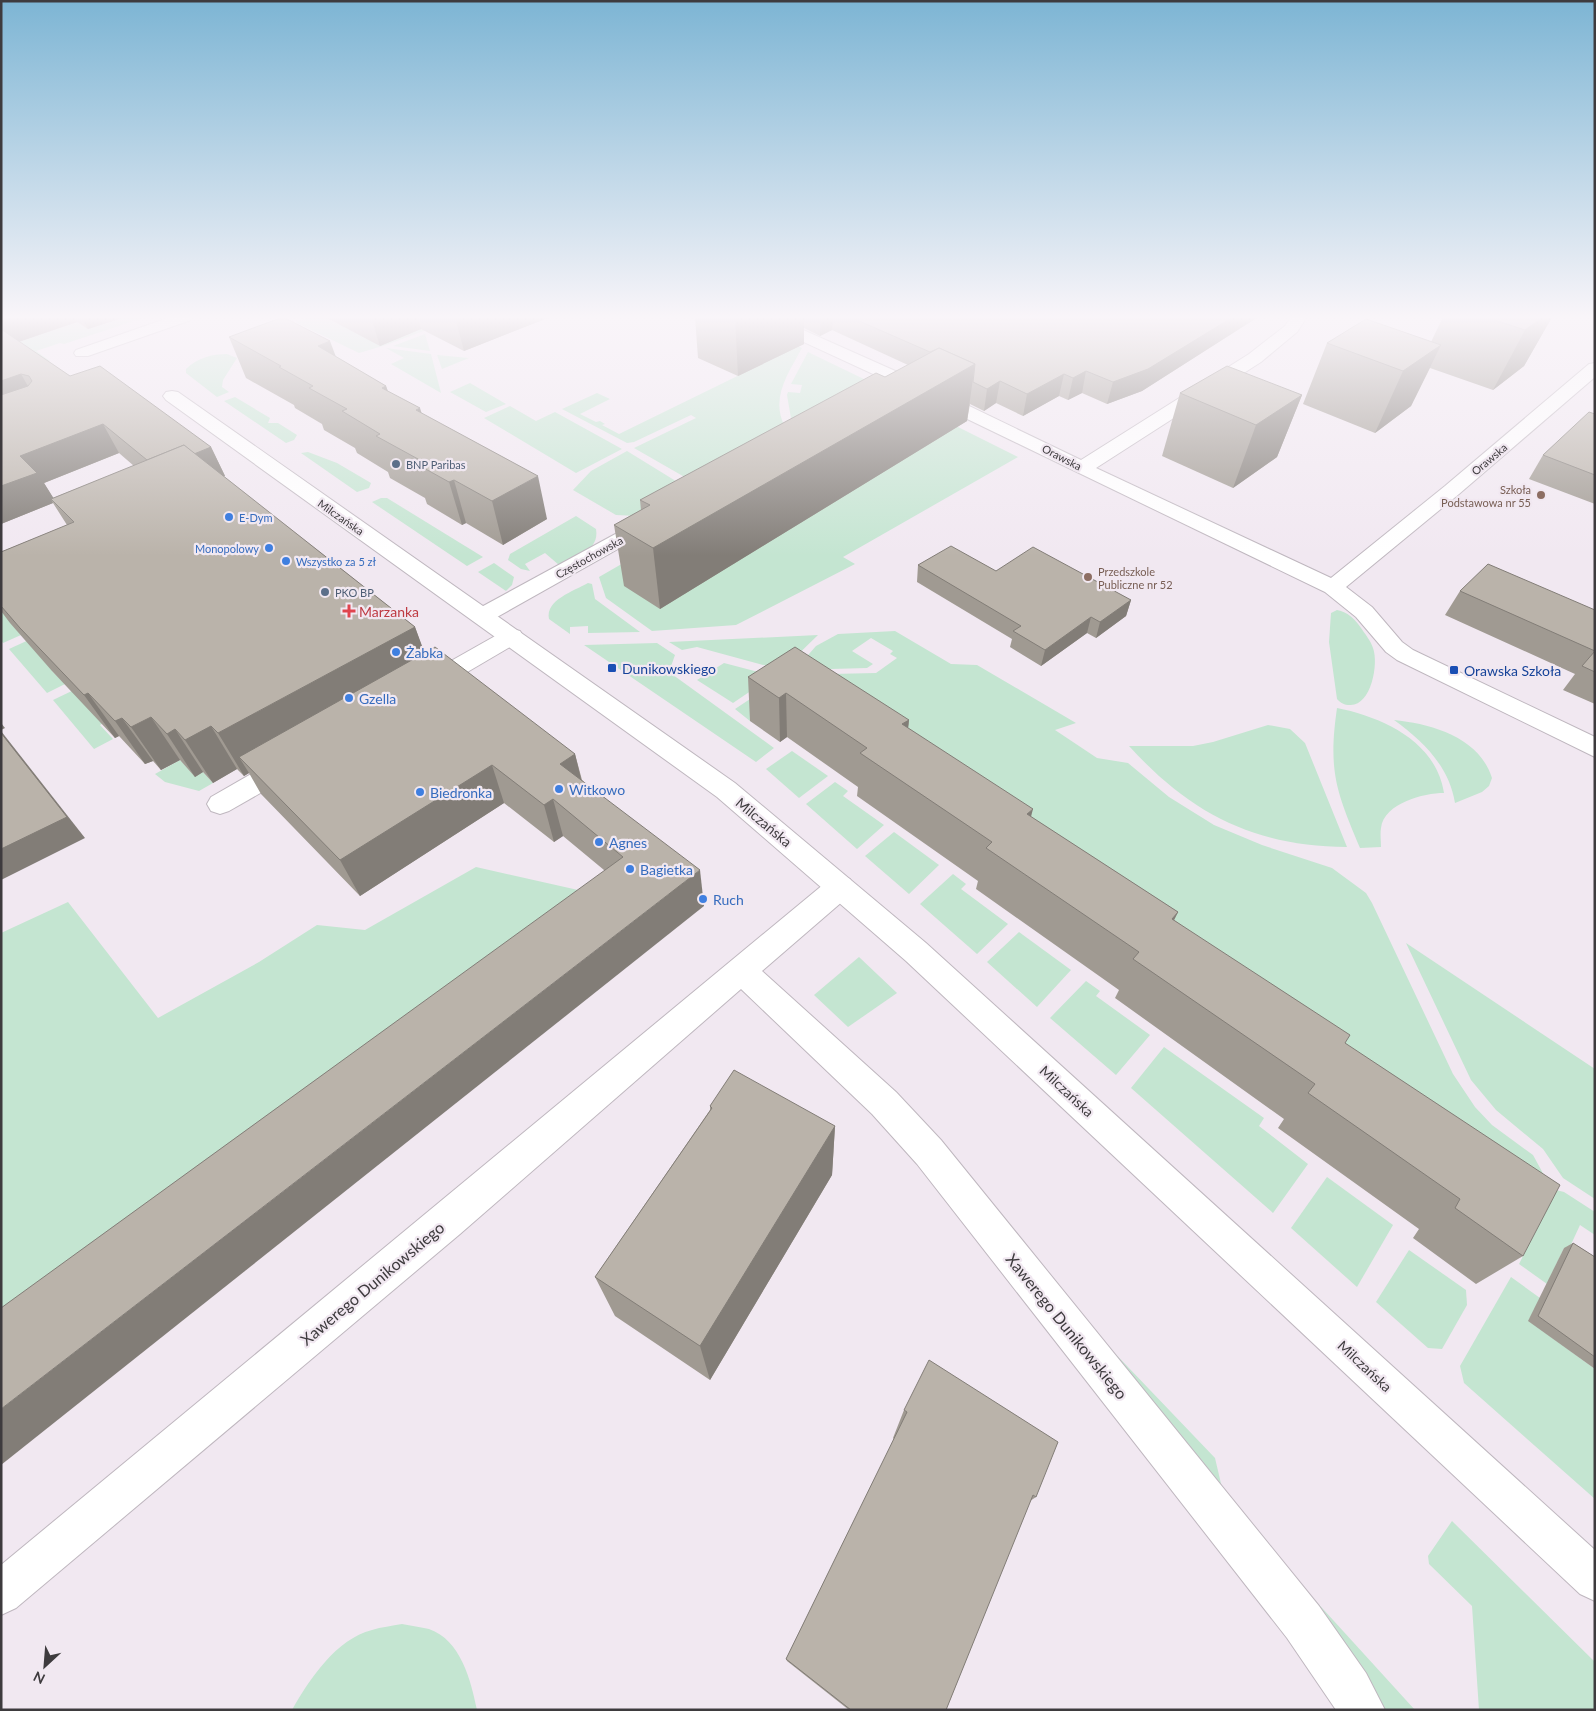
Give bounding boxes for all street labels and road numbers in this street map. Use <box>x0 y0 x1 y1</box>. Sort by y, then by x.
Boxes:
street label: Orawska <box>1469 440 1509 478</box>
street label: Orawska <box>1040 442 1084 472</box>
street label: Milczańska <box>316 496 366 538</box>
street label: Częstochowska <box>553 533 625 581</box>
street label: Milczańska <box>733 794 795 850</box>
street label: Milczańska <box>1037 1062 1097 1120</box>
street label: Xawerego Dunikowskiego <box>296 1217 448 1349</box>
street label: Xawerego Dunikowskiego <box>1002 1249 1132 1403</box>
street label: Milczańska <box>1335 1337 1395 1395</box>

